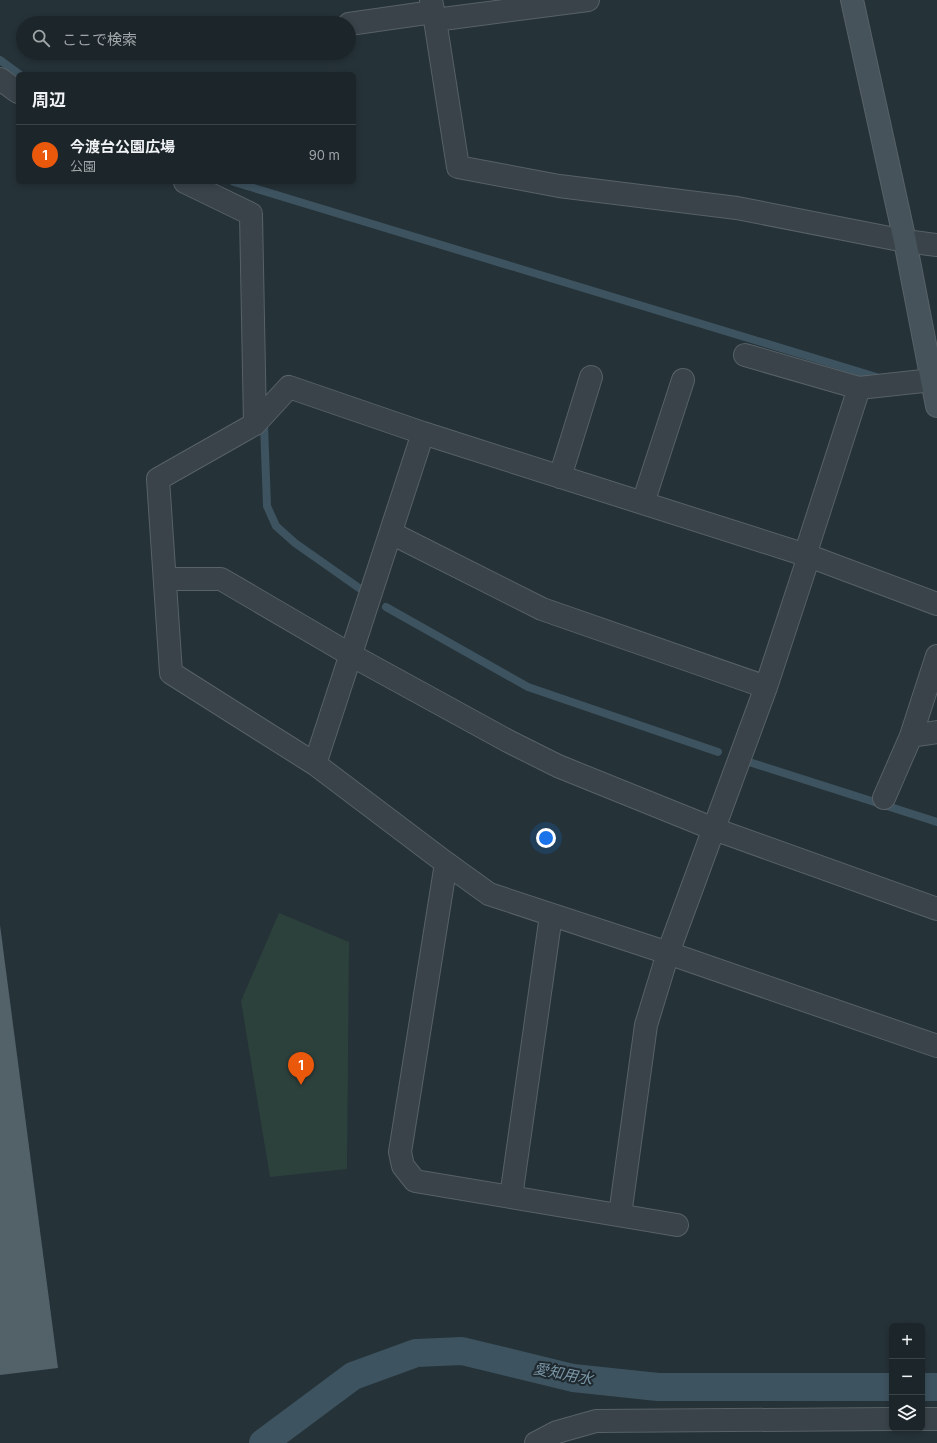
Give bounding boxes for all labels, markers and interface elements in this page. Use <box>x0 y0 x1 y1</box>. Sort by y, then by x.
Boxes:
search box <box>16 16 356 60</box>
icon: search <box>30 27 52 49</box>
text: ここで検索 <box>62 30 137 49</box>
text: 周辺 <box>32 90 66 110</box>
text: 今渡台公園広場 <box>70 137 175 156</box>
text: 1 <box>42 147 48 163</box>
text: 90 m <box>309 147 340 163</box>
text: 公園 <box>70 158 96 174</box>
your location <box>536 828 556 848</box>
pin: 1 <box>288 1052 314 1085</box>
map controls <box>889 1323 925 1431</box>
button: + <box>889 1323 925 1359</box>
water label: 愛知用水 <box>532 1358 596 1389</box>
button: − <box>889 1359 925 1395</box>
button: layers <box>889 1395 925 1431</box>

